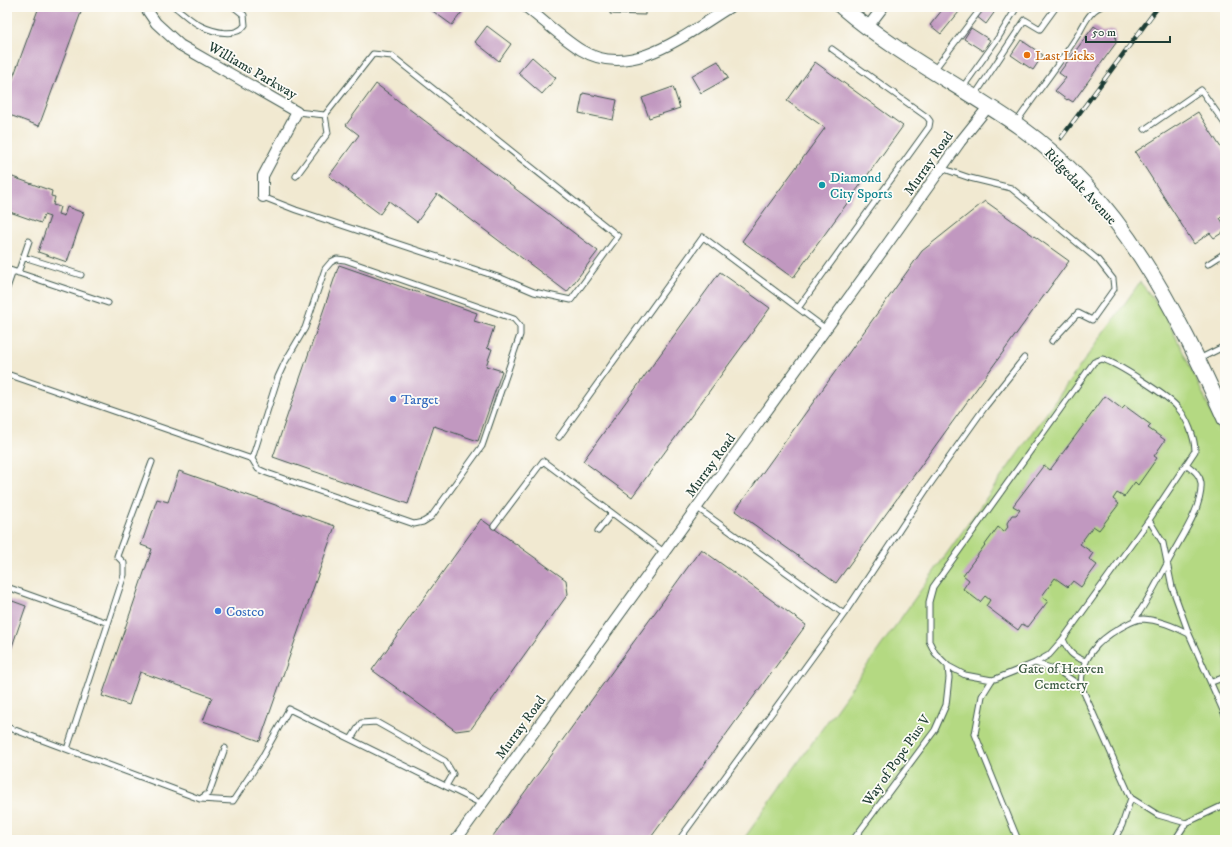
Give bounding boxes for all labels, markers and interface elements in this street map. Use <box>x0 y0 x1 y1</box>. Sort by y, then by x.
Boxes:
scale bar <box>1086 18 1170 44</box>
text: 50 m <box>1092 25 1116 40</box>
street label: Williams Parkway <box>204 38 301 104</box>
place label: Last Licks <box>1035 47 1095 65</box>
marker: Last Licks <box>1022 50 1032 60</box>
street label: Murray Road <box>900 128 957 199</box>
street label: Ridgedale Avenue <box>1040 144 1121 229</box>
place label: Diamond City Sports <box>830 169 893 203</box>
marker: Diamond City Sports <box>817 180 827 190</box>
place label: Target <box>401 391 439 409</box>
marker: Target <box>388 394 398 404</box>
street label: Murray Road <box>682 430 740 501</box>
place label: Costco <box>226 603 264 621</box>
marker: Costco <box>213 606 223 616</box>
park label: Gate of Heaven Cemetery <box>1018 660 1105 694</box>
street label: Murray Road <box>492 692 550 763</box>
street label: Way of Pope Pius V <box>858 711 936 810</box>

